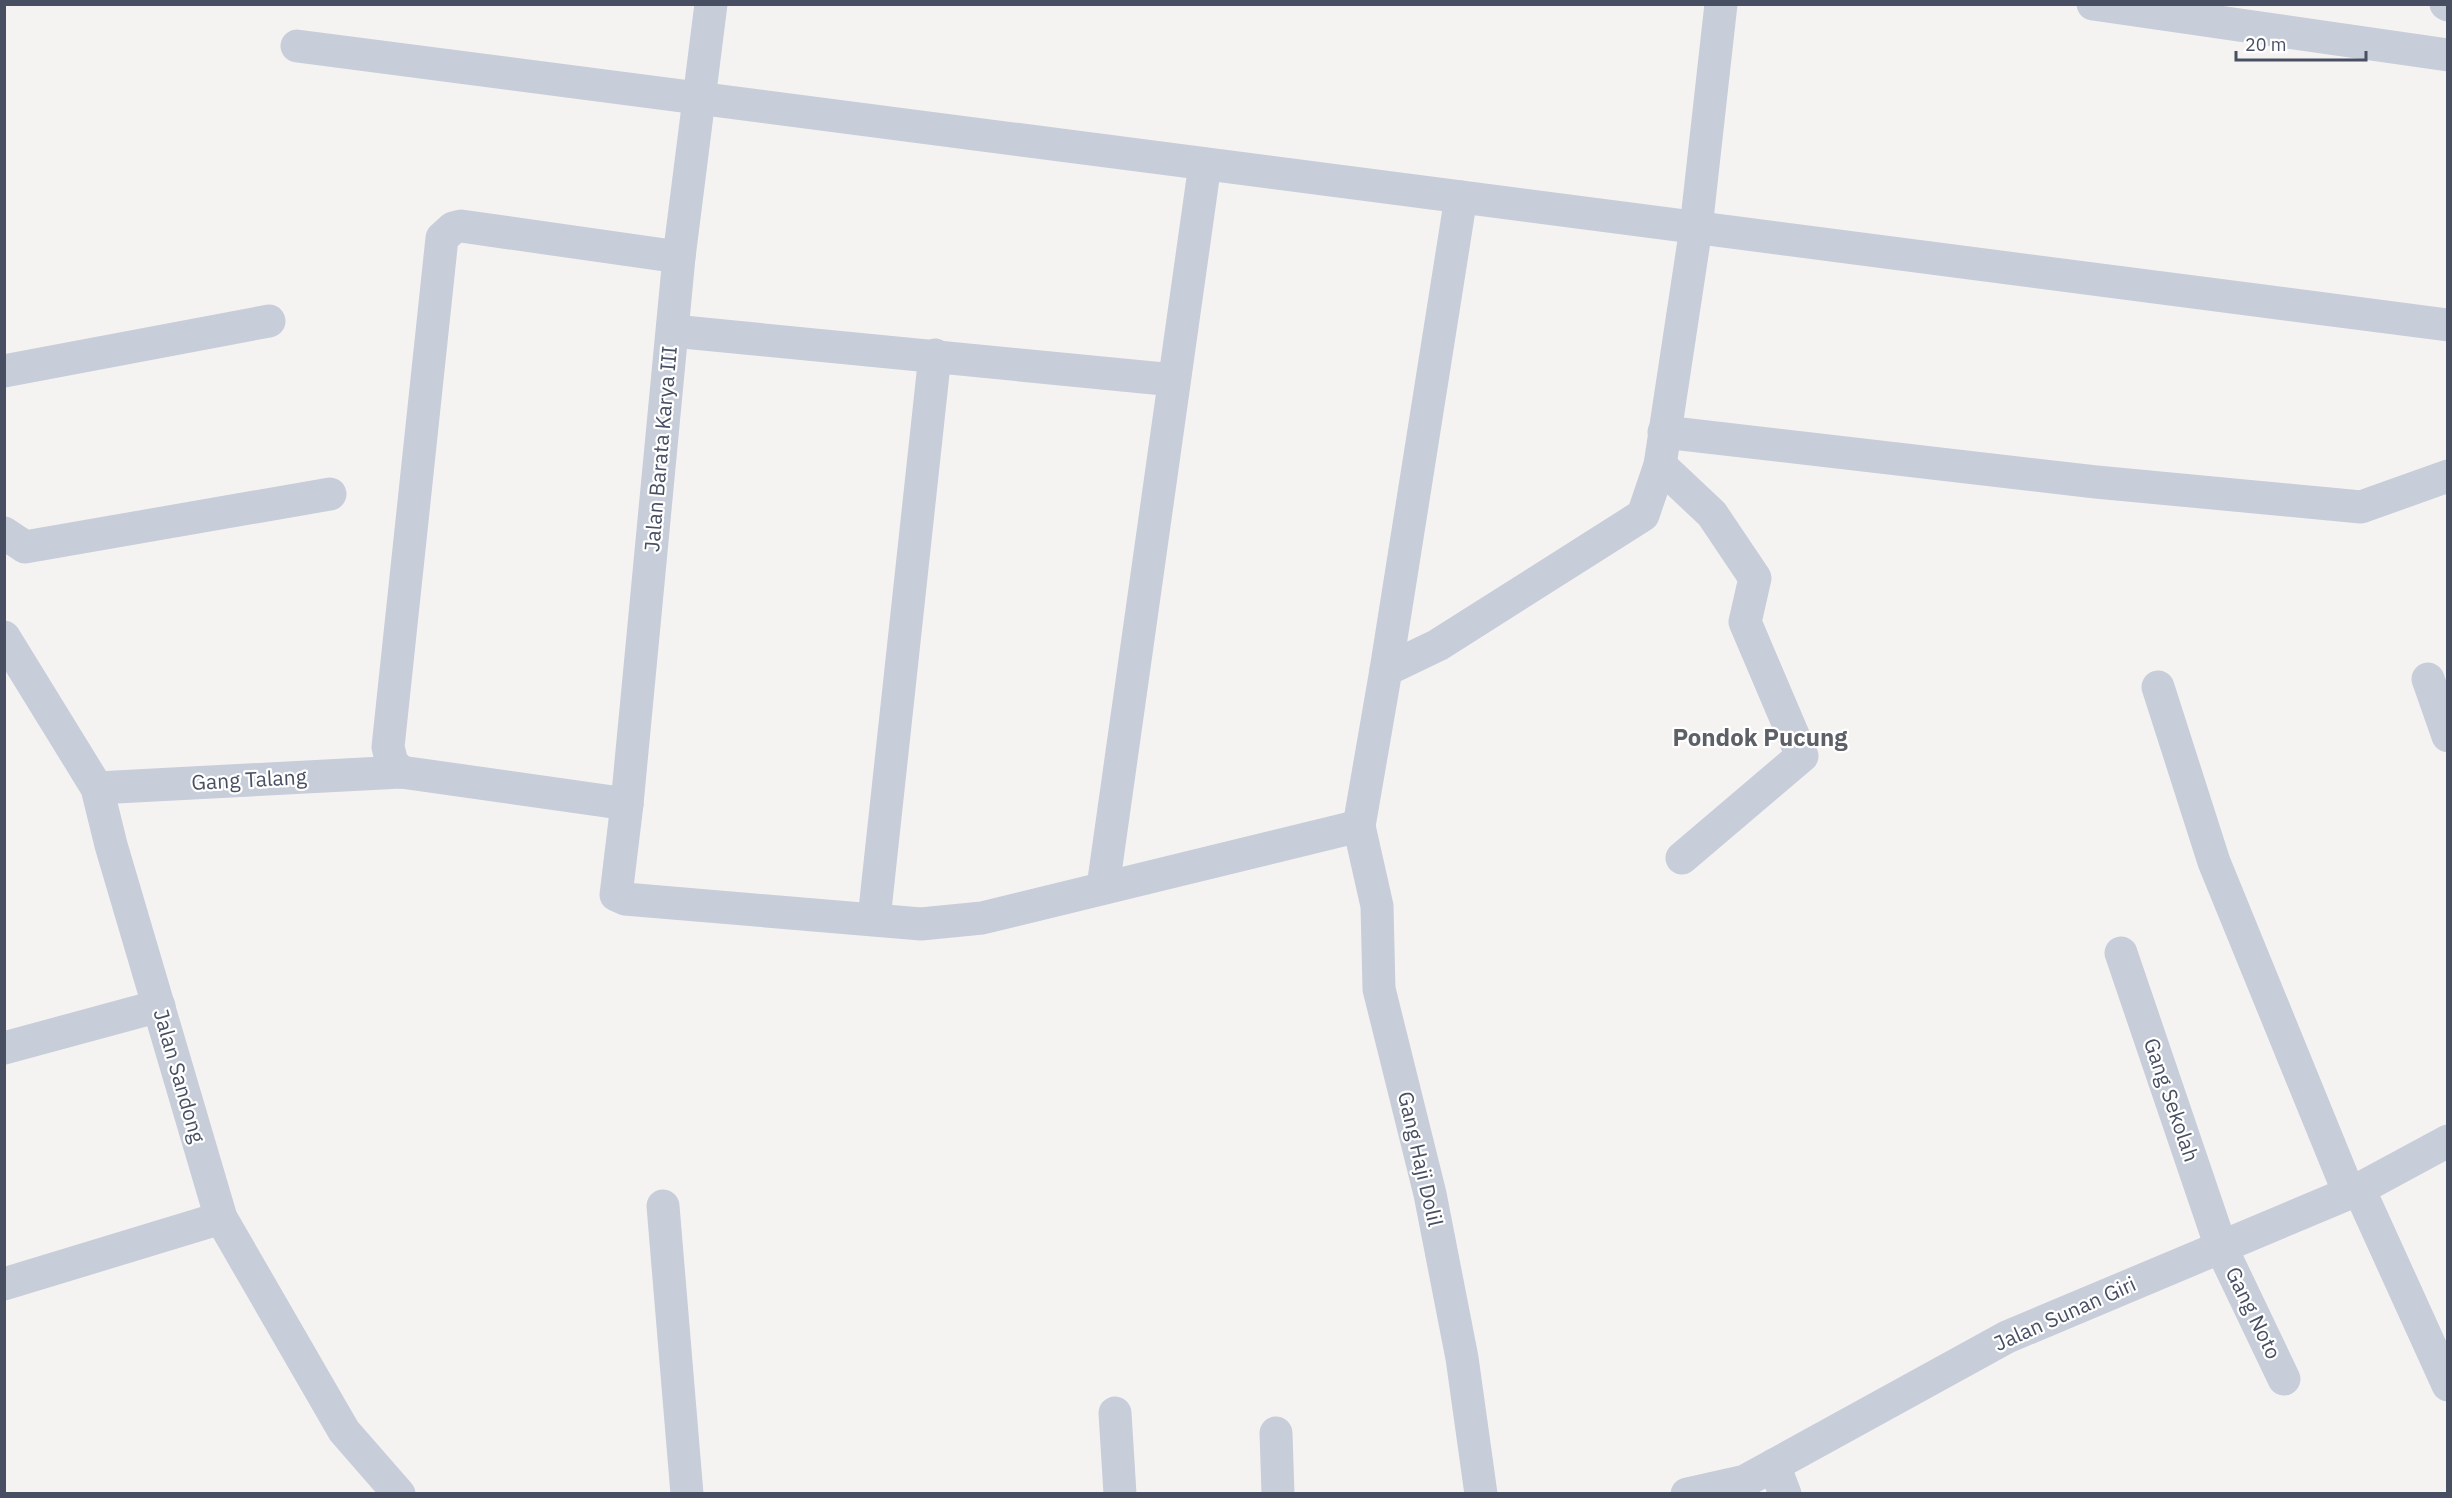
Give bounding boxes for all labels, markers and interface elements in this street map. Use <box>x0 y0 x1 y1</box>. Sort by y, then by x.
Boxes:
scale bar <box>2236 24 2366 62</box>
text: 20 m <box>2245 33 2287 56</box>
street label: Jalan Barata Karya III <box>637 345 683 553</box>
district label: Pondok Pucung <box>1672 721 1848 753</box>
street label: Gang Talang <box>191 762 307 796</box>
street label: Jalan Sandong <box>147 1006 212 1146</box>
street label: Gang Sekolah <box>2138 1034 2206 1165</box>
street label: Gang Haji Dolil <box>1392 1088 1450 1229</box>
street label: Gang Noto <box>2220 1262 2288 1363</box>
street label: Jalan Sunan Giri <box>1989 1269 2140 1357</box>

